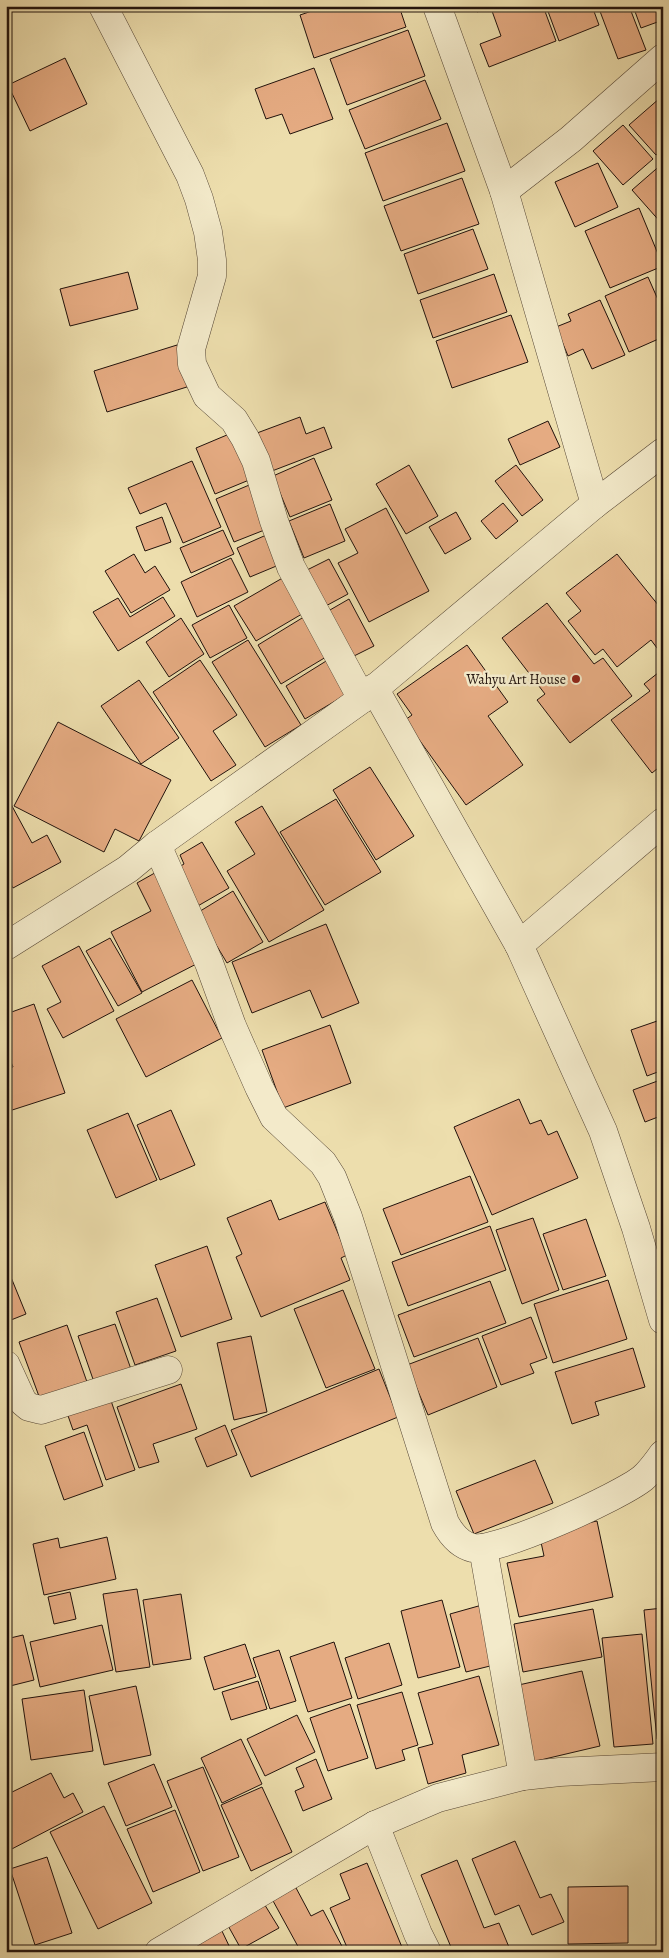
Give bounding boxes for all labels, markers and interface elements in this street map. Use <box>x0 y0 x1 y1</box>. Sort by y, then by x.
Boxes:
place label: Wahyu Art House <box>465 670 566 689</box>
marker: Wahyu Art House <box>570 673 582 685</box>

